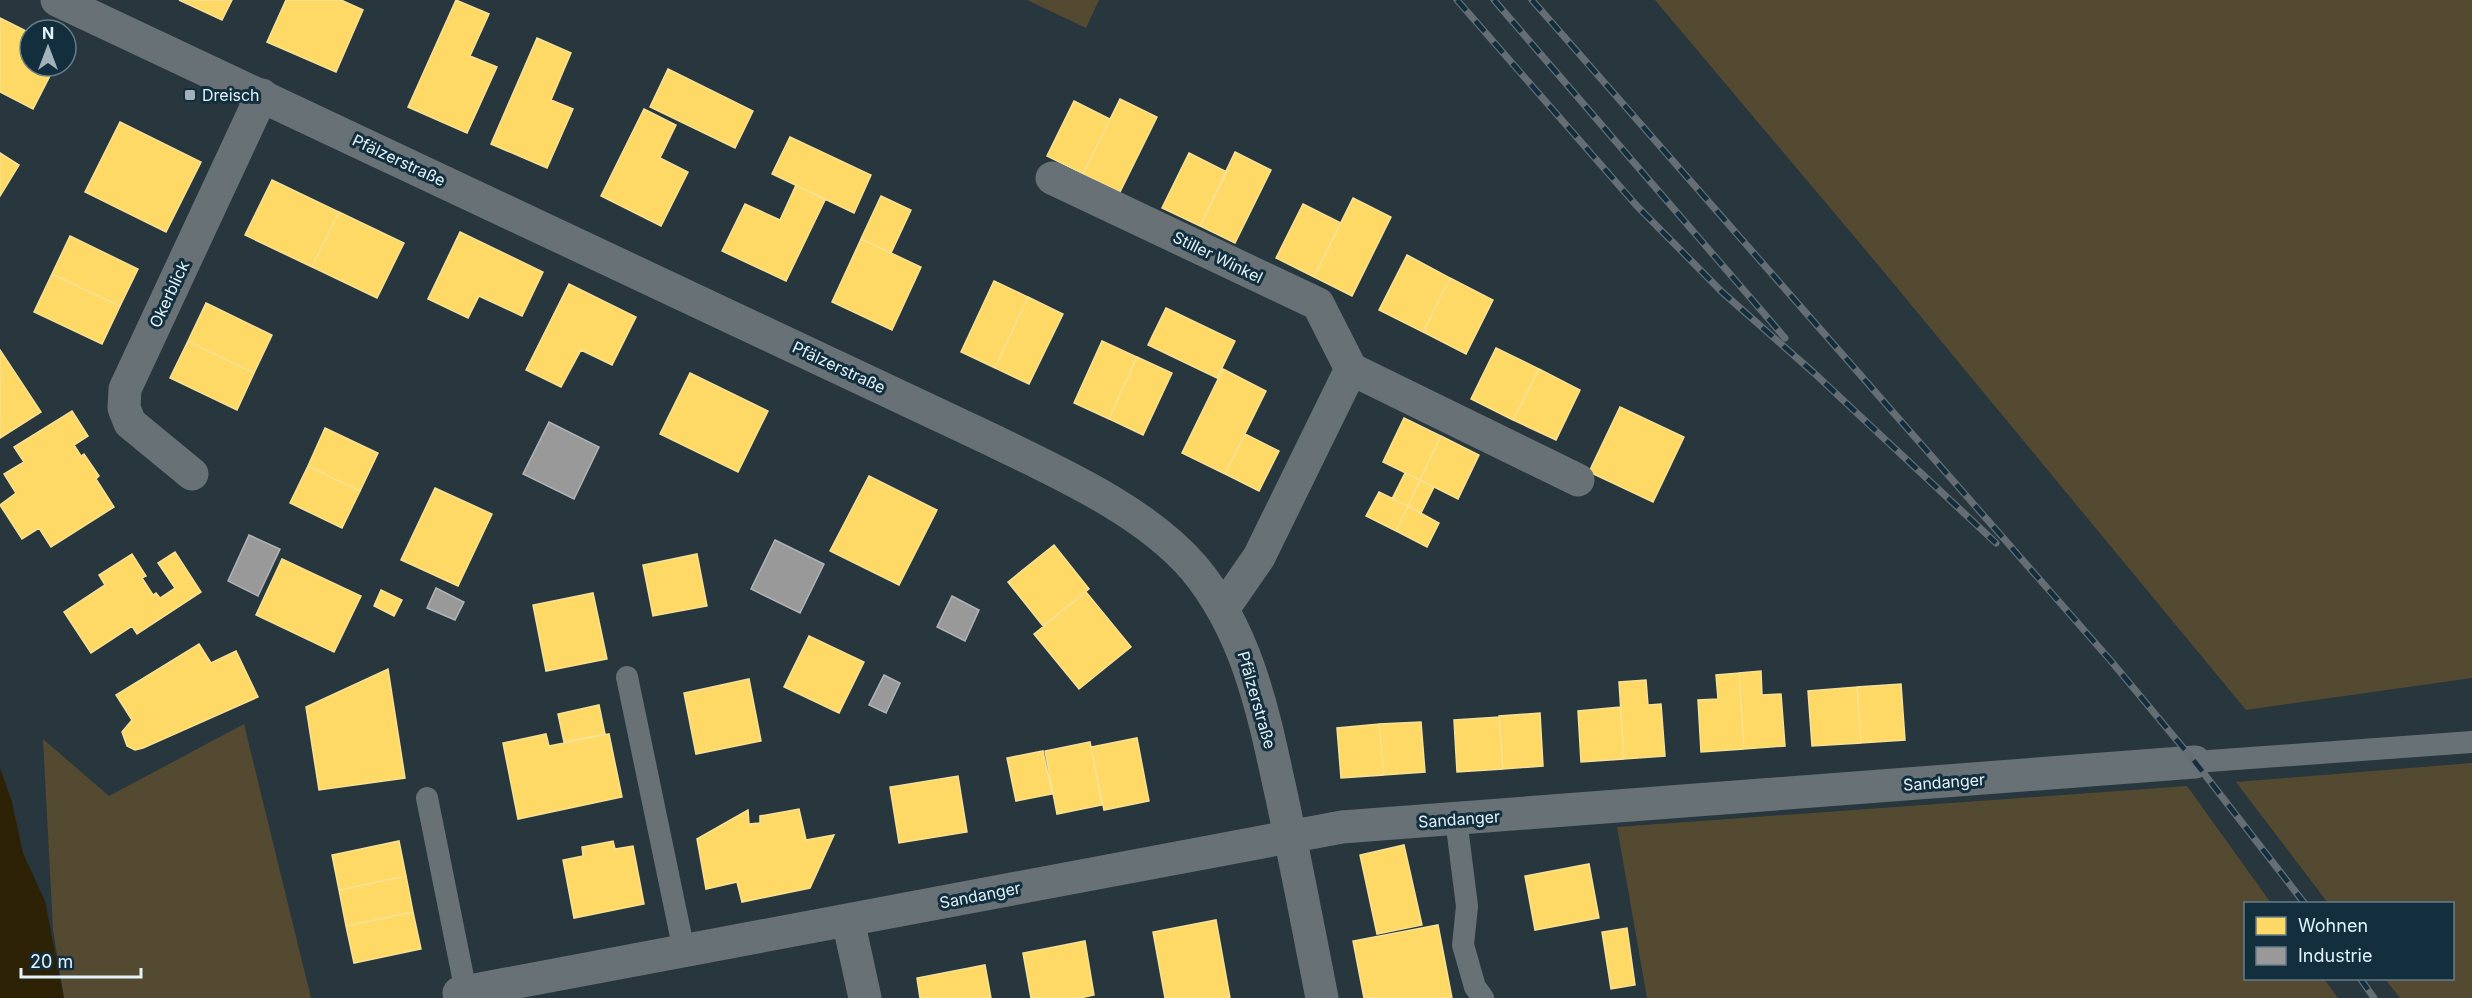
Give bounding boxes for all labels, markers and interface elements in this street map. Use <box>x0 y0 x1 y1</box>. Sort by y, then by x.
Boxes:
north arrow <box>18 18 78 78</box>
text: N <box>42 23 54 43</box>
place label: Dreisch <box>202 85 260 105</box>
marker: Dreisch <box>183 88 197 102</box>
street label: Pfälzerstraße <box>349 130 449 190</box>
street label: Stiller Winkel <box>1170 227 1266 287</box>
street label: Okerblick <box>145 257 193 331</box>
street label: Pfälzerstraße <box>789 337 889 397</box>
street label: Pfälzerstraße <box>1234 649 1280 751</box>
street label: Sandanger <box>1902 769 1986 795</box>
street label: Sandanger <box>1417 806 1501 832</box>
street label: Sandanger <box>938 877 1022 913</box>
legend <box>2244 902 2454 980</box>
text: Wohnen <box>2298 915 2368 936</box>
scale bar <box>21 941 141 979</box>
text: Industrie <box>2298 945 2372 966</box>
text: 20 m <box>30 951 73 972</box>

